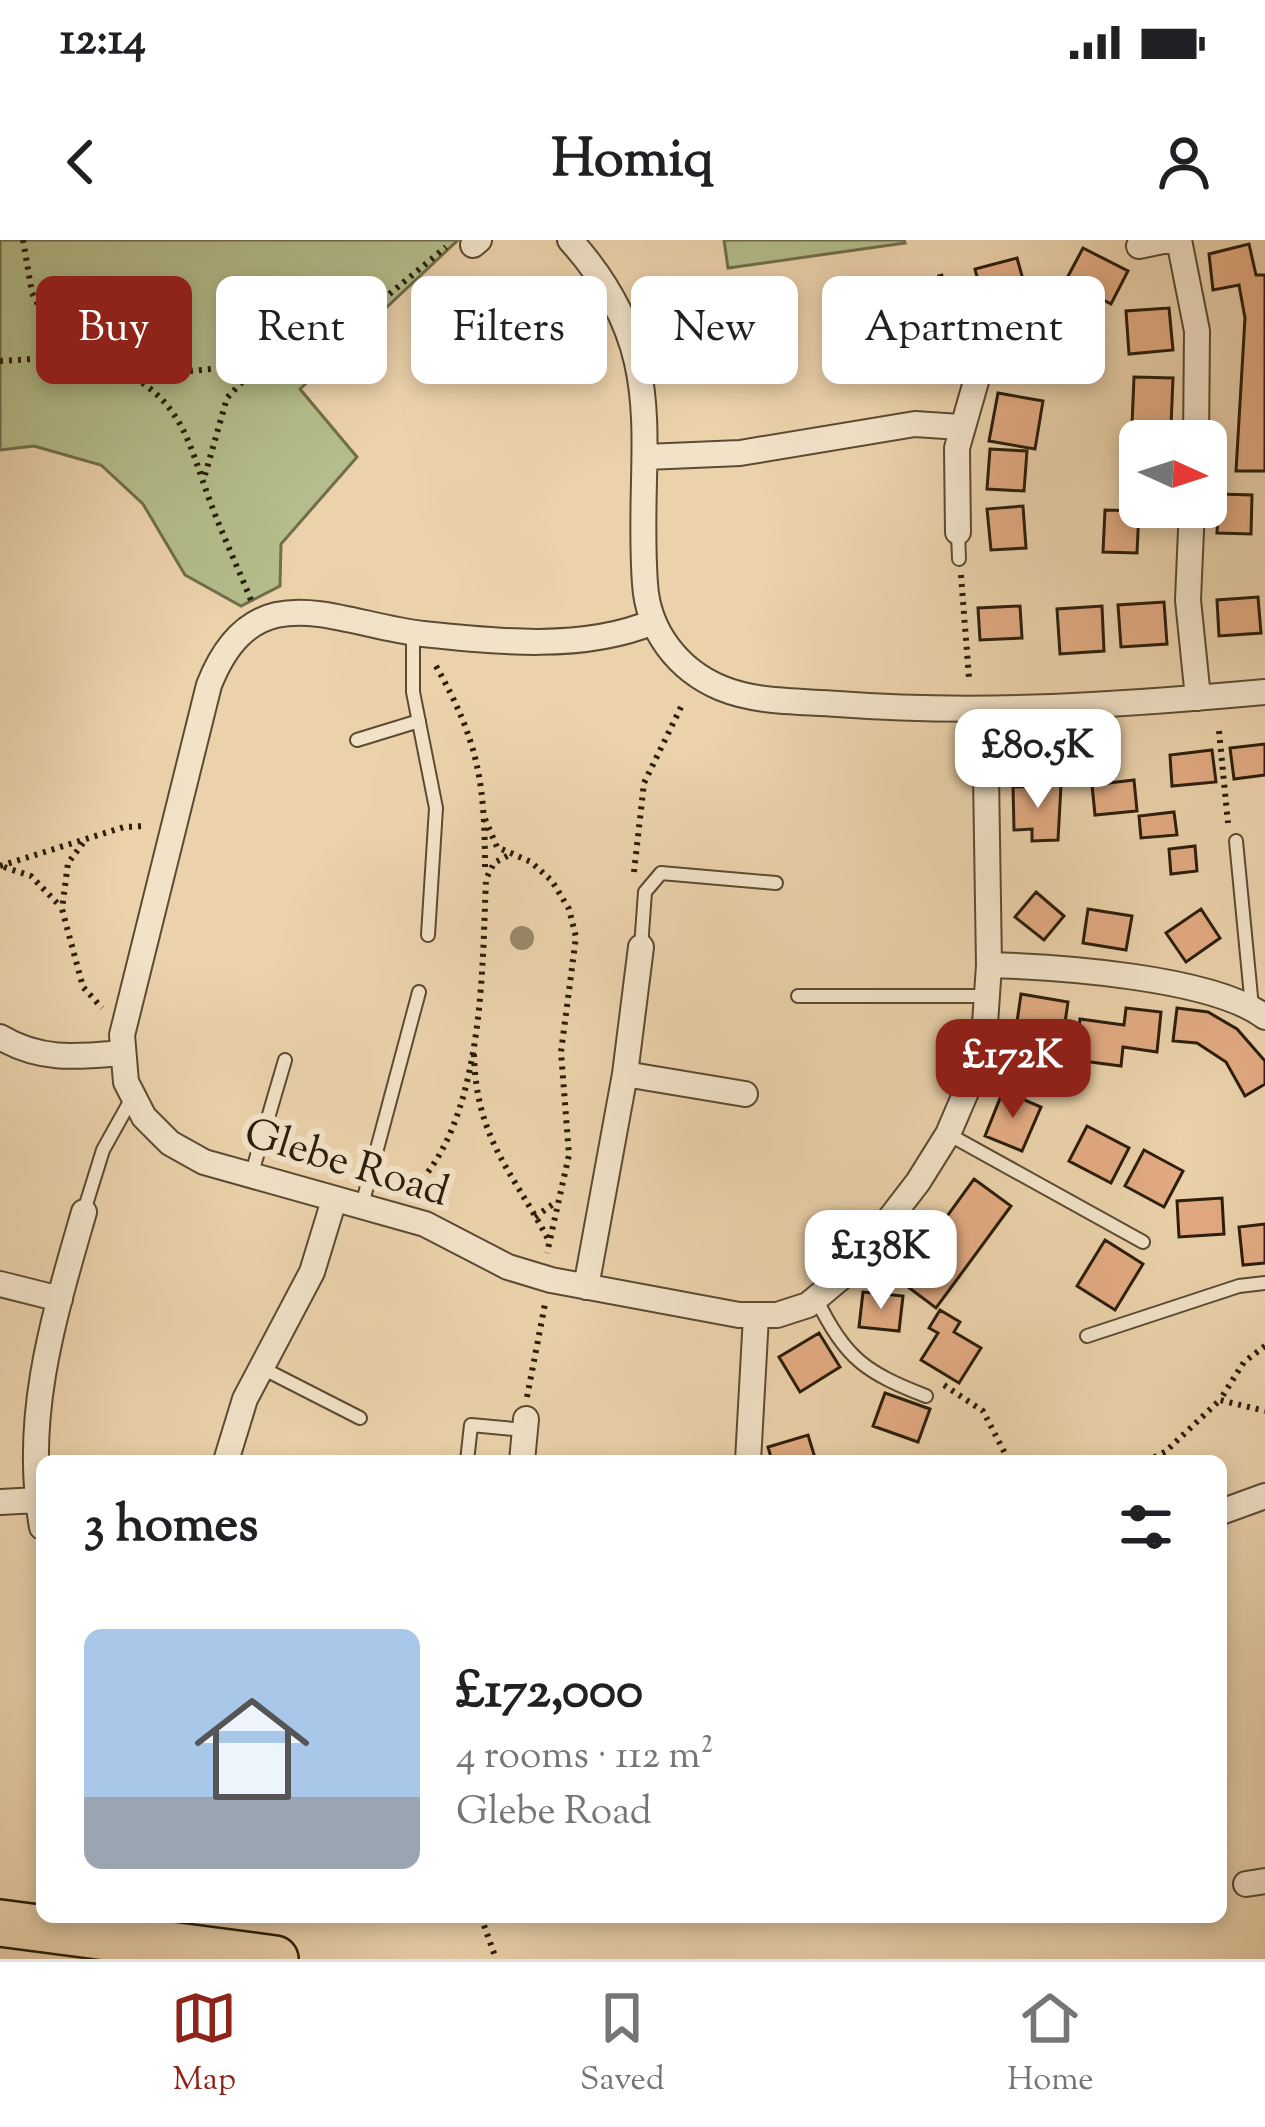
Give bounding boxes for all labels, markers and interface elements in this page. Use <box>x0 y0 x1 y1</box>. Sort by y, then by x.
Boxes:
text: 12:14 <box>60 10 146 75</box>
text: Homiq <box>551 123 714 201</box>
icon: back <box>48 129 114 195</box>
icon: person <box>1151 129 1217 195</box>
chip: Buy <box>36 276 192 384</box>
chip: Rent <box>216 276 387 384</box>
chip: Filters <box>411 276 607 384</box>
chip: New <box>631 276 798 384</box>
chip: Apartment <box>822 276 1105 384</box>
north arrow <box>1119 420 1227 528</box>
map controls <box>1119 420 1227 528</box>
pin: £80.5K <box>940 709 1136 811</box>
text: £80.5K <box>982 720 1094 776</box>
pin: £172K <box>929 1019 1097 1121</box>
text: £172K <box>963 1030 1063 1086</box>
street label: Glebe Road <box>236 1106 456 1224</box>
pin: £138K <box>797 1210 965 1312</box>
text: £138K <box>832 1221 930 1277</box>
text: 3 homes <box>84 1491 258 1564</box>
icon: filters <box>1113 1494 1179 1560</box>
text: £172,000 <box>456 1657 643 1730</box>
icon: home <box>180 1677 324 1821</box>
text: 4 rooms · 112 m² <box>456 1730 714 1786</box>
text: Glebe Road <box>456 1786 652 1842</box>
tab: Map <box>171 1985 237 2105</box>
tab: Saved <box>580 1985 665 2105</box>
tab: Home <box>1007 1985 1094 2105</box>

